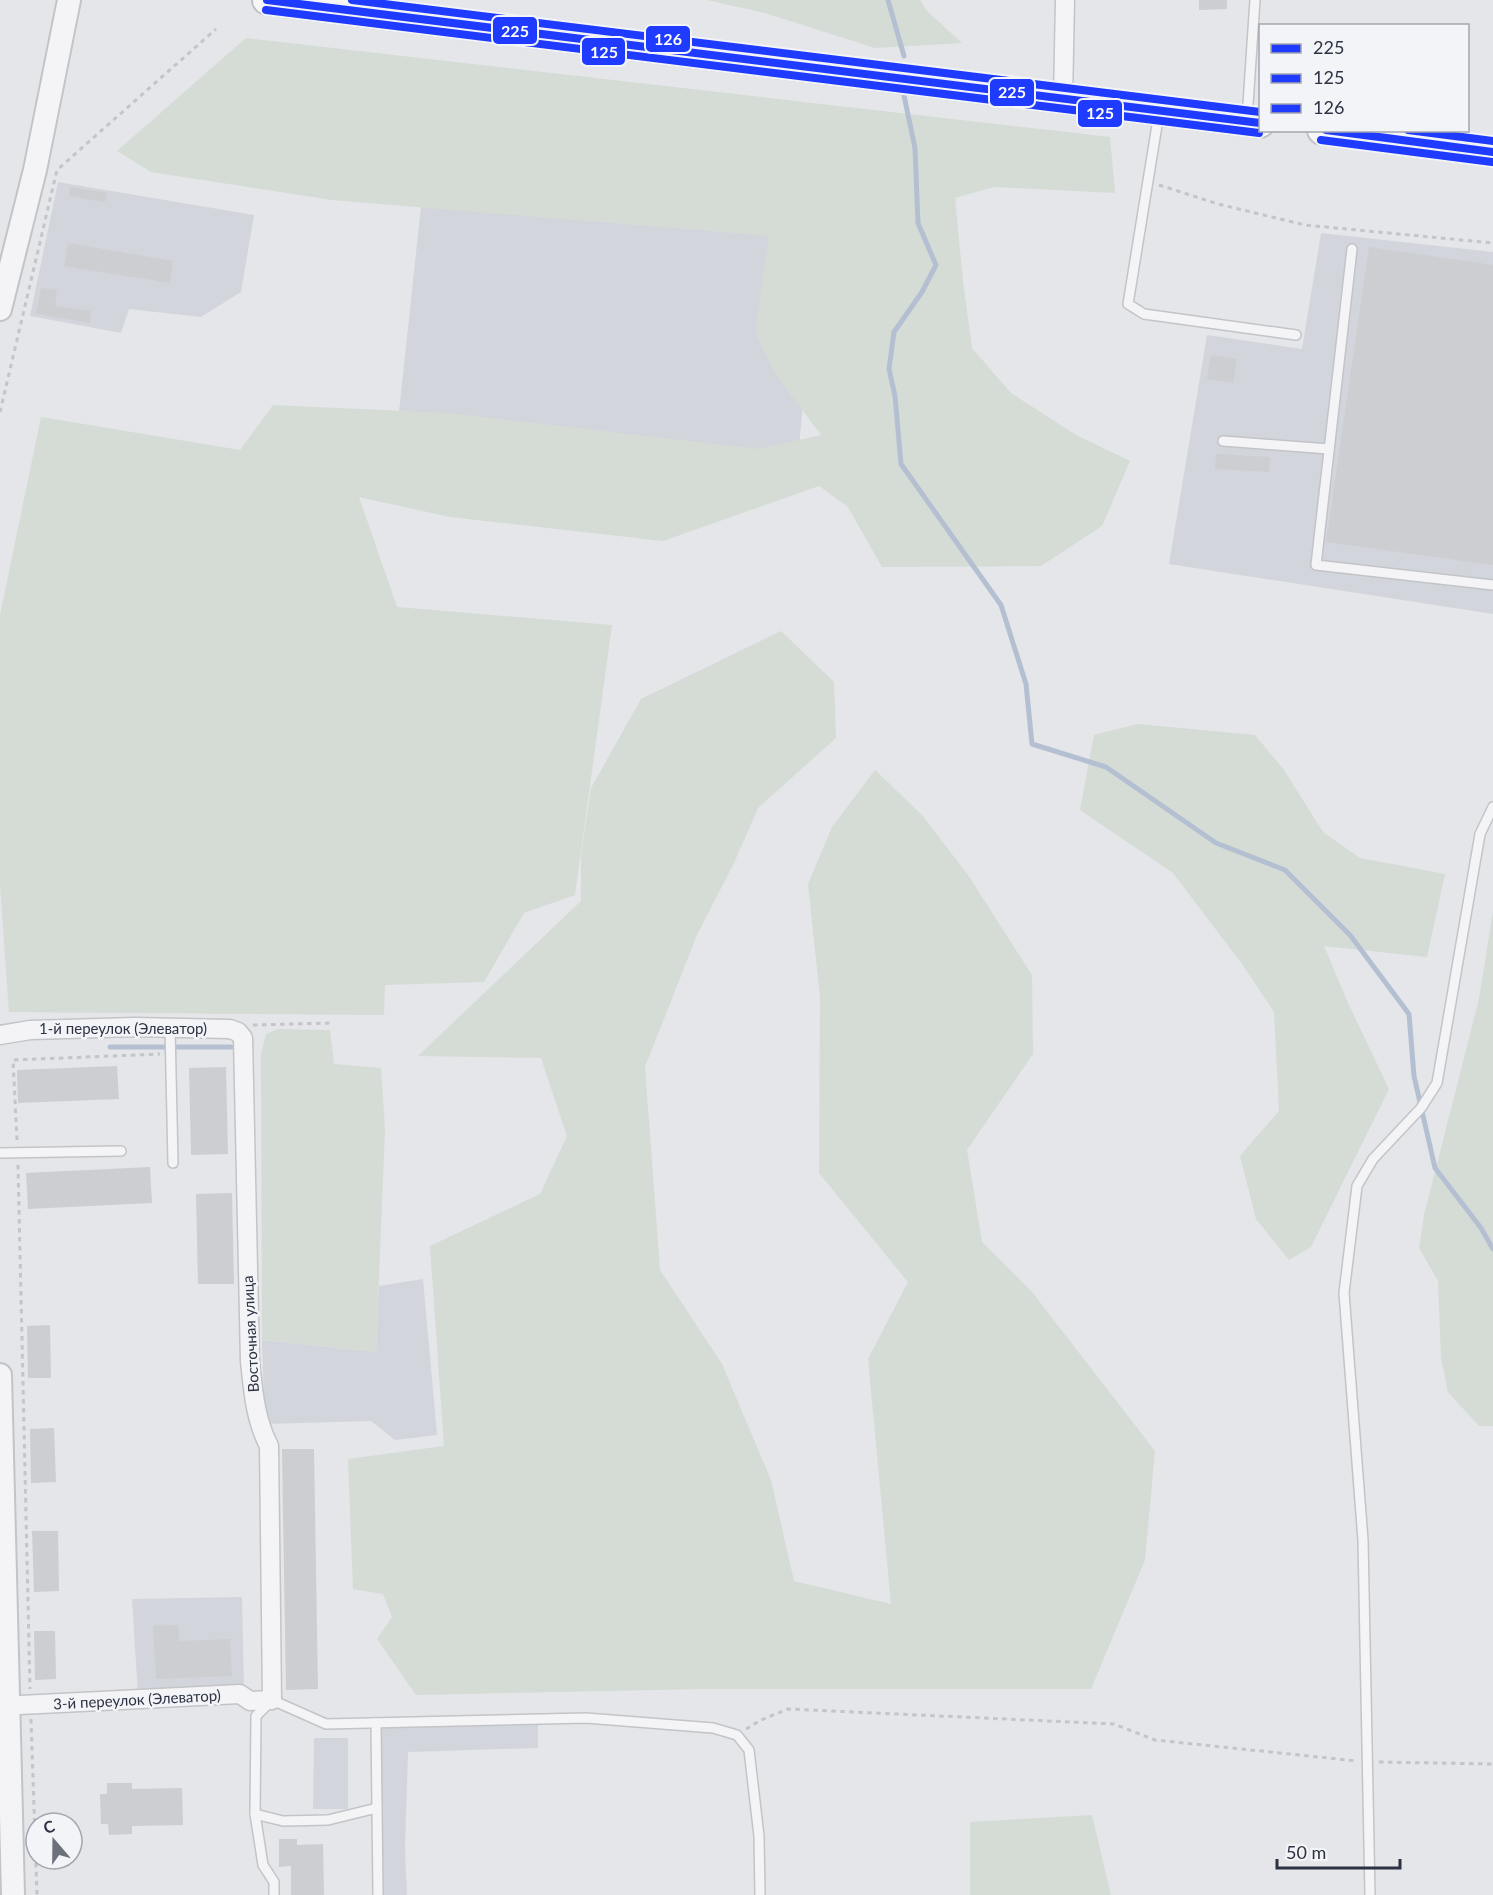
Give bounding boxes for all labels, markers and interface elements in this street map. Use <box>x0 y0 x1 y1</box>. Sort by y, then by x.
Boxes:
line badge: 225 <box>492 16 538 45</box>
text: 225 <box>501 21 529 40</box>
legend <box>1259 24 1469 132</box>
line badge: 126 <box>645 25 691 53</box>
text: 126 <box>654 29 682 48</box>
text: 225 <box>1313 36 1344 58</box>
line badge: 125 <box>581 37 626 66</box>
text: 125 <box>590 42 618 61</box>
text: 125 <box>1313 66 1344 88</box>
line badge: 225 <box>989 78 1035 107</box>
text: 225 <box>998 82 1026 101</box>
text: 126 <box>1313 96 1344 118</box>
line badge: 125 <box>1077 99 1123 128</box>
text: 125 <box>1086 103 1114 122</box>
street label: 1-й переулок (Элеватор) <box>39 1019 207 1037</box>
street label: Восточная улица <box>238 1275 262 1393</box>
street label: 3-й переулок (Элеватор) <box>53 1686 221 1712</box>
north arrow <box>24 1811 84 1871</box>
text: С <box>40 1816 57 1837</box>
scale bar <box>1277 1832 1400 1870</box>
text: 50 m <box>1286 1841 1326 1863</box>

